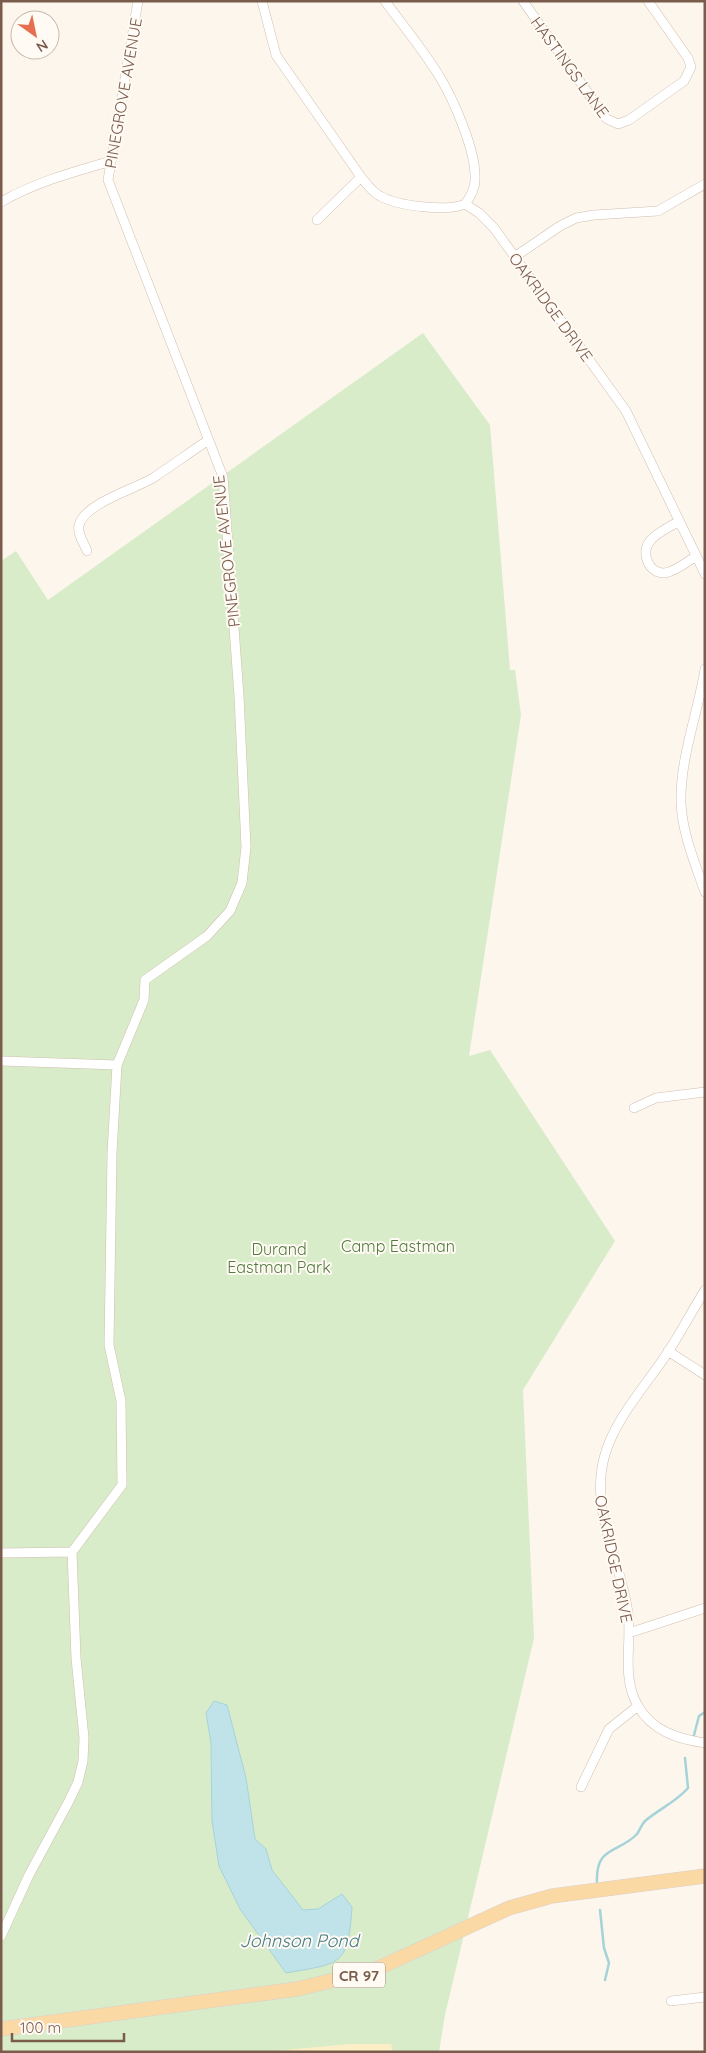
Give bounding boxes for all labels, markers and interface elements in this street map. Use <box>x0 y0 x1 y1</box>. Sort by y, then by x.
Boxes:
north arrow <box>10 10 60 60</box>
street label: HASTINGS LANE <box>527 12 613 122</box>
street label: PINEGROVE AVENUE <box>100 16 146 170</box>
text: N <box>33 36 51 56</box>
street label: OAKRIDGE DRIVE <box>505 248 597 366</box>
street label: PINEGROVE AVENUE <box>208 474 244 628</box>
park label: Camp Eastman <box>341 1236 455 1256</box>
park label: Durand Eastman Park <box>227 1239 331 1277</box>
street label: OAKRIDGE DRIVE <box>591 1493 637 1625</box>
water label: Johnson Pond <box>239 1929 361 1952</box>
road number: CR 97 <box>333 1962 385 1988</box>
scale bar <box>12 2010 125 2042</box>
text: 100 m <box>20 2018 61 2037</box>

